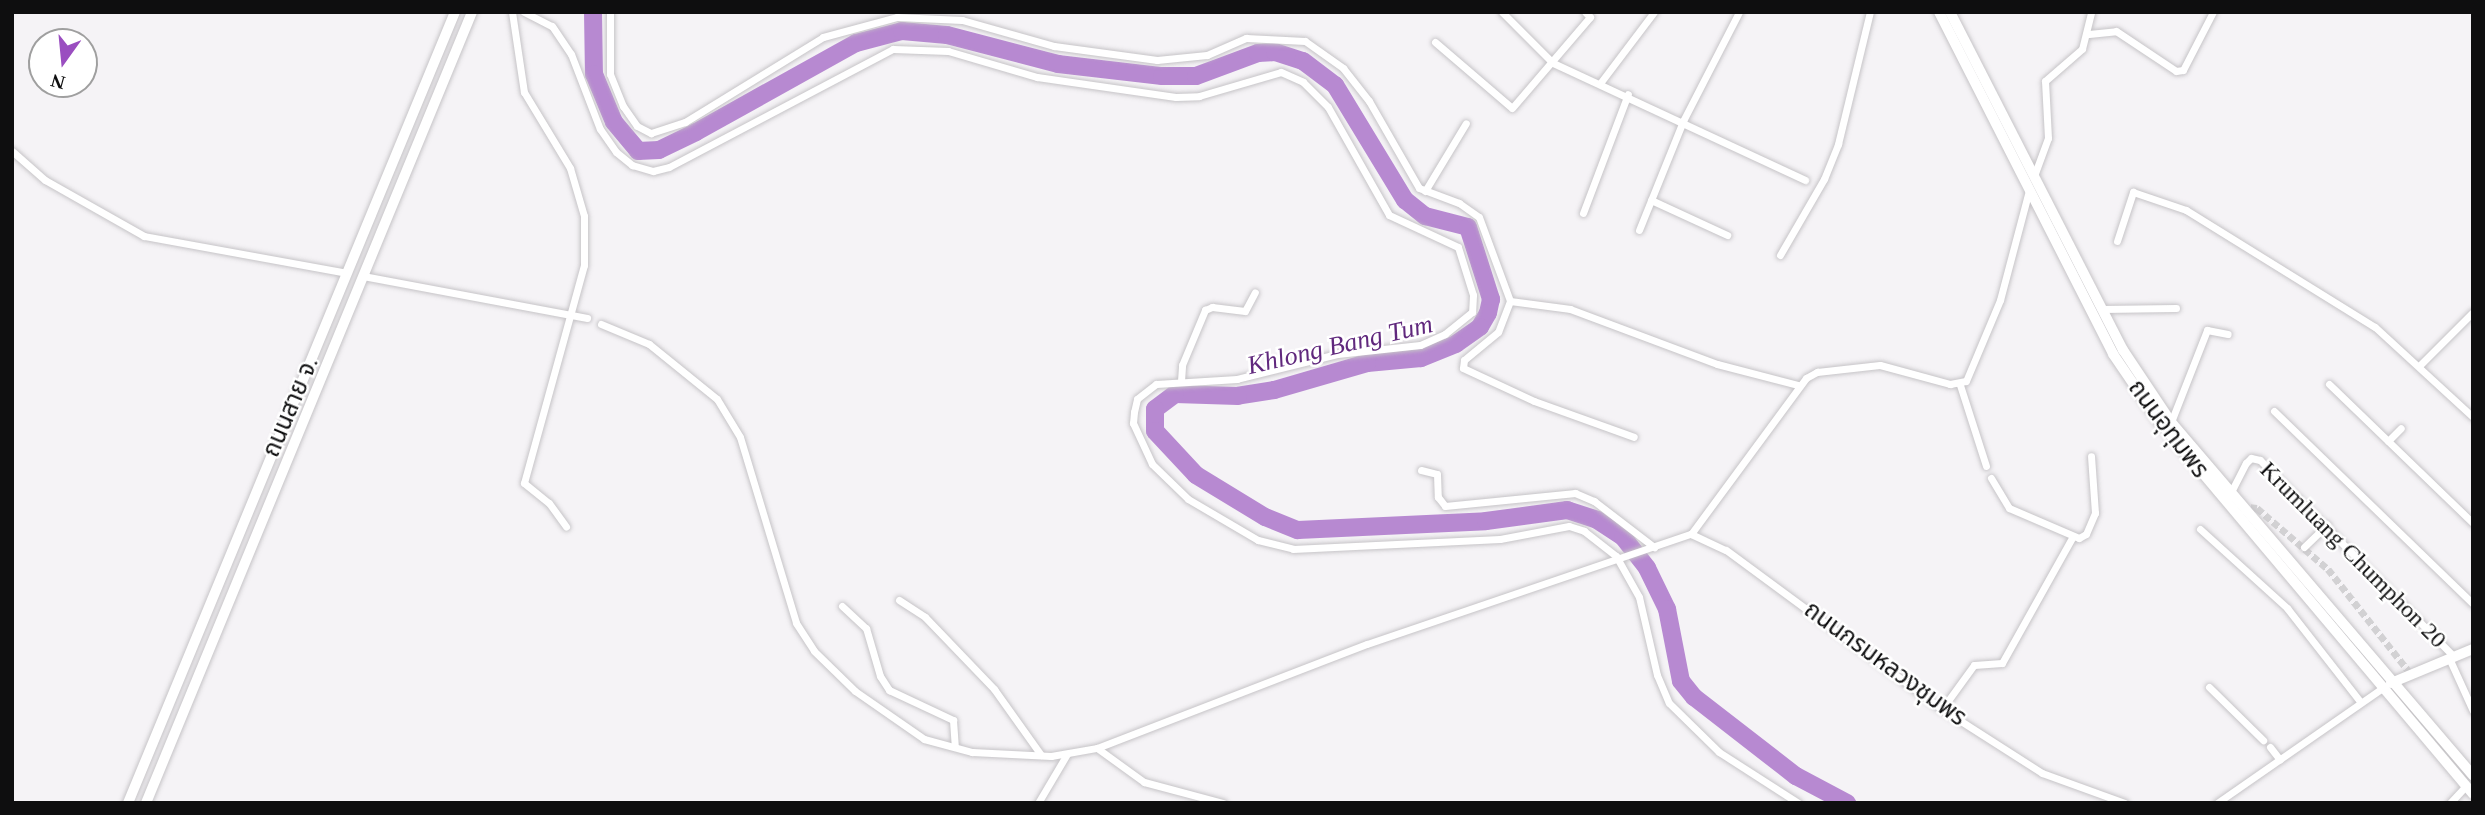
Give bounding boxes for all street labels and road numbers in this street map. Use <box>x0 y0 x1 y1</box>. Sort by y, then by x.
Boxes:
street label: ถนนสาย จ. <box>257 352 325 462</box>
street label: ถนนอุทุมพร <box>2122 374 2214 484</box>
street label: Krumluang Chumphon 20 <box>2254 456 2452 654</box>
street label: ถนนกรมหลวงชุมพร <box>1798 595 1972 733</box>

